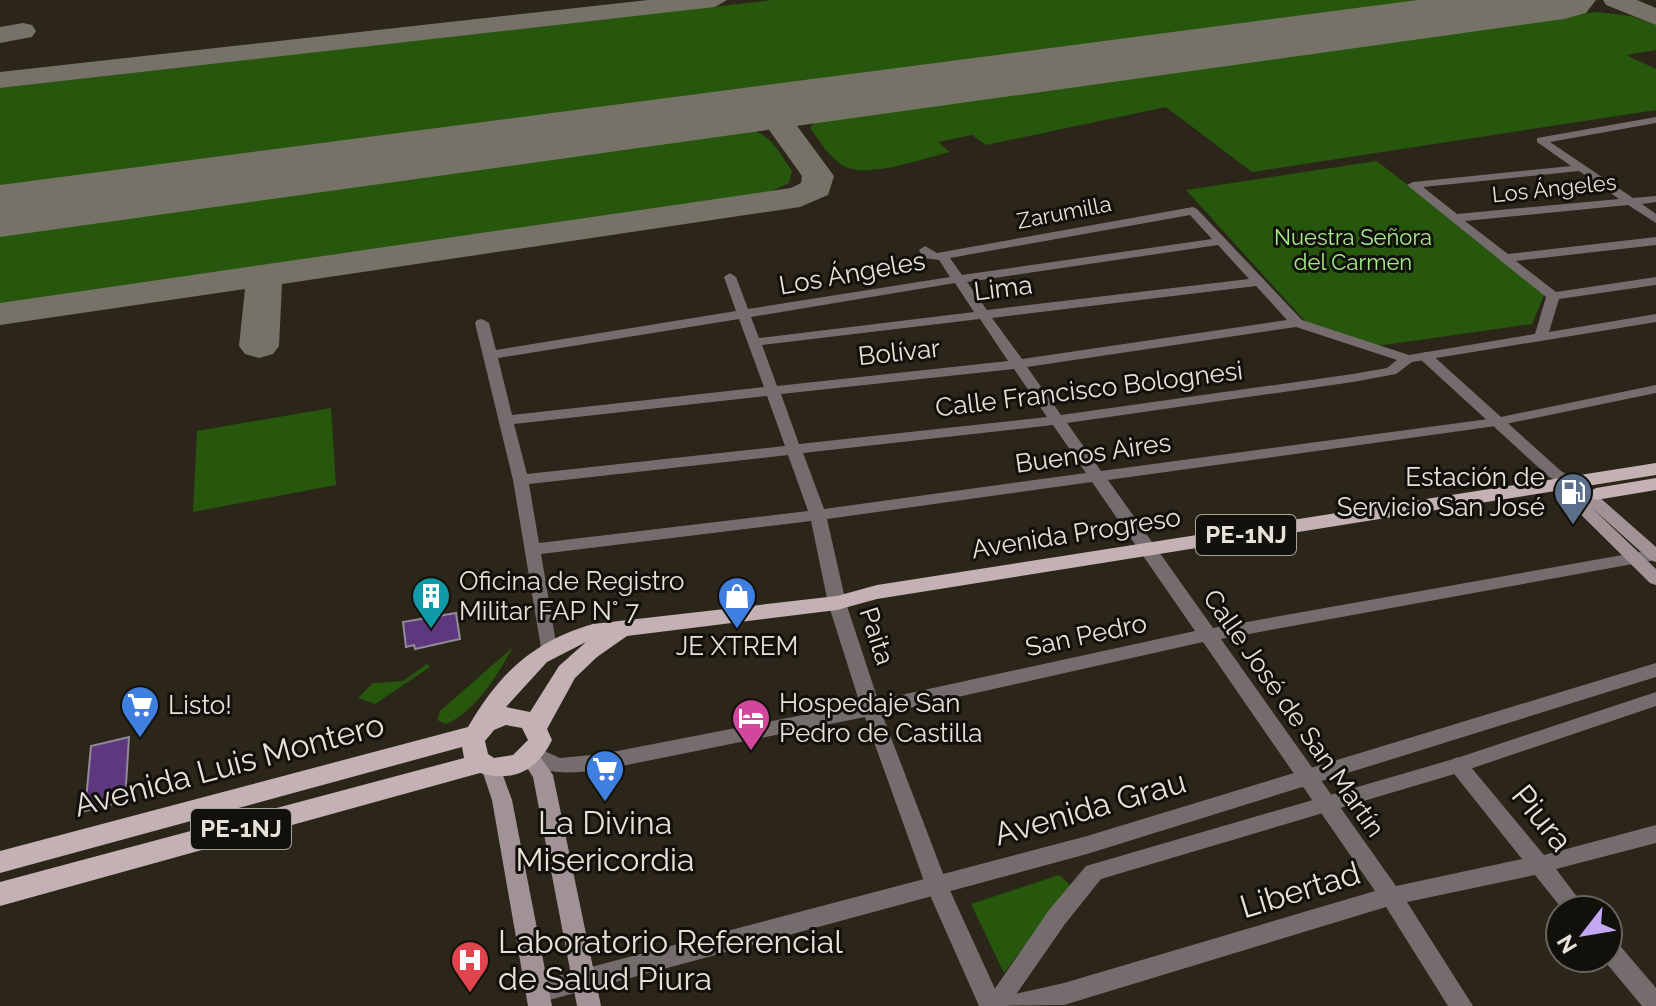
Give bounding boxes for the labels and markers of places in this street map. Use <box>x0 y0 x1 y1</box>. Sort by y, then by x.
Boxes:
place label: Estación de Servicio San José <box>1337 462 1545 522</box>
fuel station icon: Estación de Servicio San José <box>1552 471 1594 526</box>
place label: Oficina de Registro Militar FAP N° 7 <box>459 566 685 626</box>
building icon: Oficina de Registro Militar FAP N° 7 <box>410 575 452 630</box>
shop icon: JE XTREM <box>716 575 758 630</box>
place label: JE XTREM <box>676 631 798 661</box>
supermarket icon: Listo! <box>119 684 161 739</box>
place label: Hospedaje San Pedro de Castilla <box>779 688 982 748</box>
place label: Listo! <box>168 690 232 720</box>
hotel icon: Hospedaje San Pedro de Castilla <box>730 697 772 752</box>
supermarket icon: La Divina Misericordia <box>584 748 626 803</box>
place label: La Divina Misericordia <box>515 804 695 878</box>
place label: Laboratorio Referencial de Salud Piura <box>498 923 843 997</box>
hospital icon: Laboratorio Referencial de Salud Piura <box>449 939 491 994</box>

